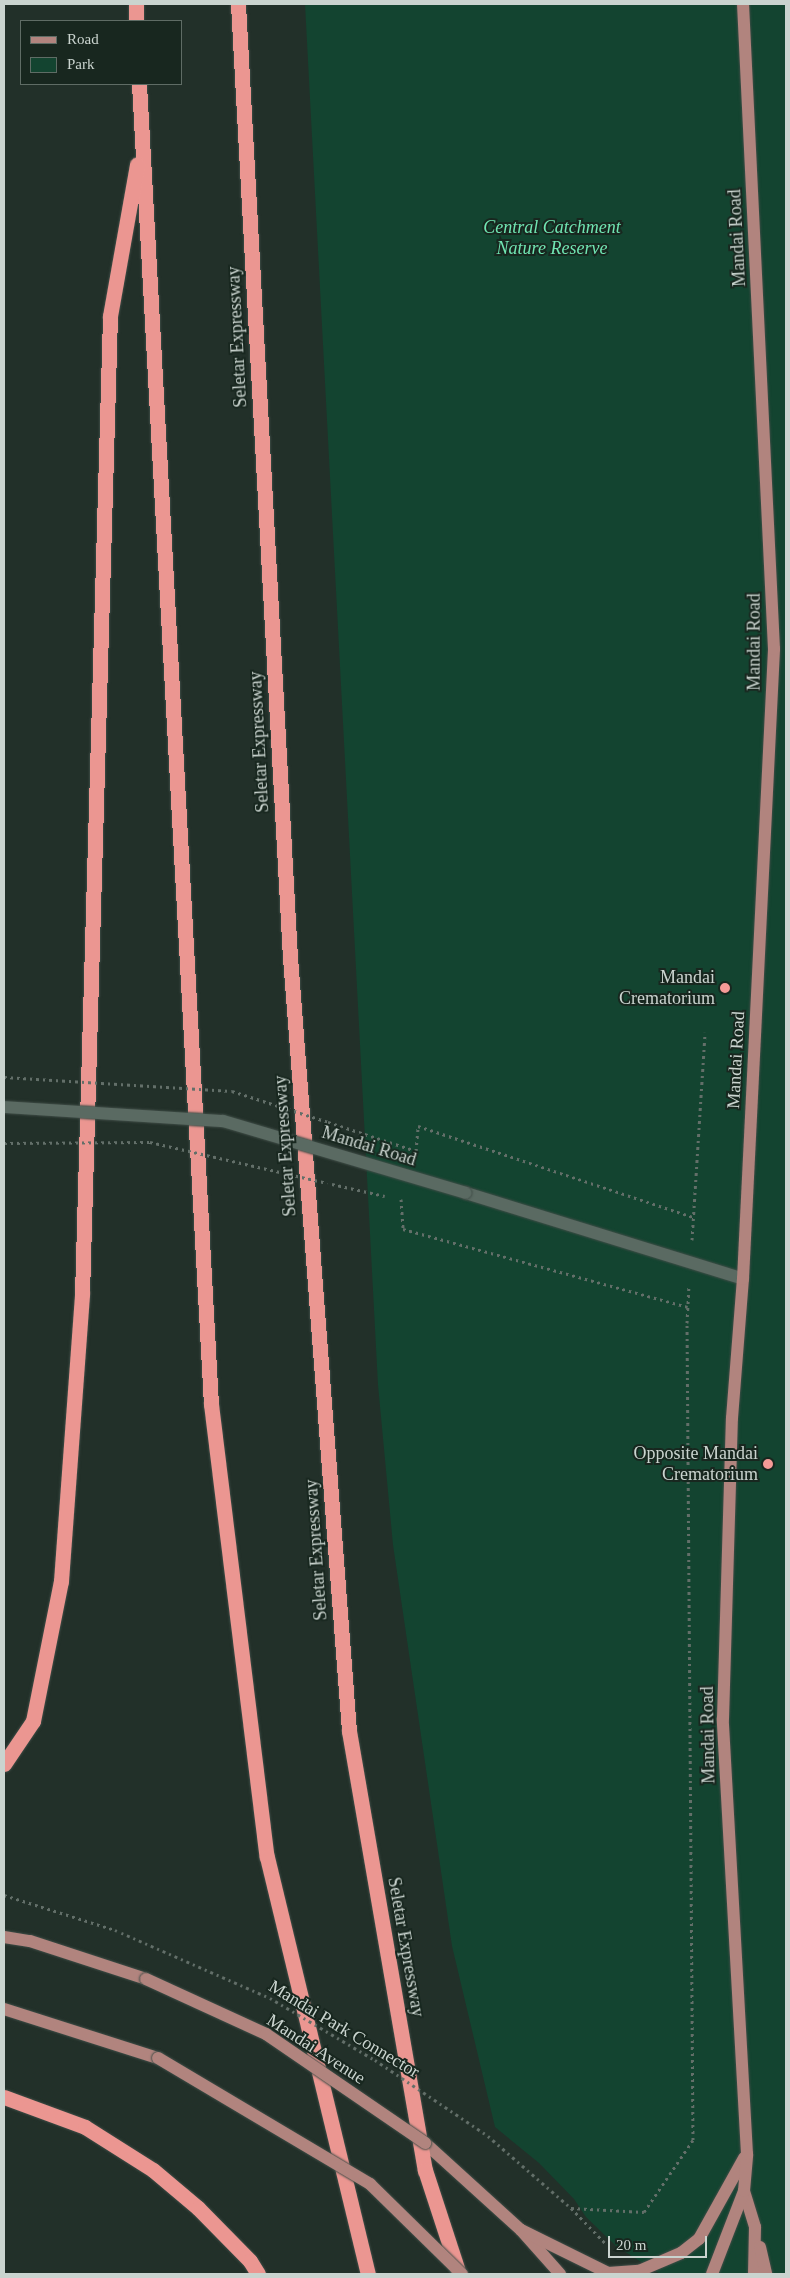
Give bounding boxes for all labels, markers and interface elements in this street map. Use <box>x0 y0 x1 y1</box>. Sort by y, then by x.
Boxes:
legend <box>20 20 182 85</box>
text: Road <box>67 31 99 47</box>
text: Park <box>67 56 95 72</box>
street label: Mandai Road <box>724 189 750 287</box>
park label: Central Catchment Nature Reserve <box>483 217 621 260</box>
street label: Seletar Expressway <box>223 266 251 408</box>
street label: Mandai Road <box>743 593 765 691</box>
street label: Seletar Expressway <box>245 671 273 813</box>
place label: Mandai Crematorium <box>619 967 715 1010</box>
marker: Mandai Crematorium <box>719 982 731 994</box>
street label: Mandai Road <box>723 1011 749 1109</box>
street label: Seletar Expressway <box>269 1075 301 1217</box>
street label: Mandai Road <box>319 1121 419 1171</box>
place label: Opposite Mandai Crematorium <box>634 1443 758 1486</box>
marker: Opposite Mandai Crematorium <box>762 1458 774 1470</box>
street label: Seletar Expressway <box>300 1479 332 1621</box>
street label: Mandai Road <box>696 1686 720 1784</box>
street label: Seletar Expressway <box>383 1875 429 2019</box>
street label: Mandai Park Connector <box>265 1975 423 2083</box>
street label: Mandai Avenue <box>262 2009 370 2089</box>
scale bar <box>610 2226 709 2258</box>
text: 20 m <box>616 2237 646 2253</box>

